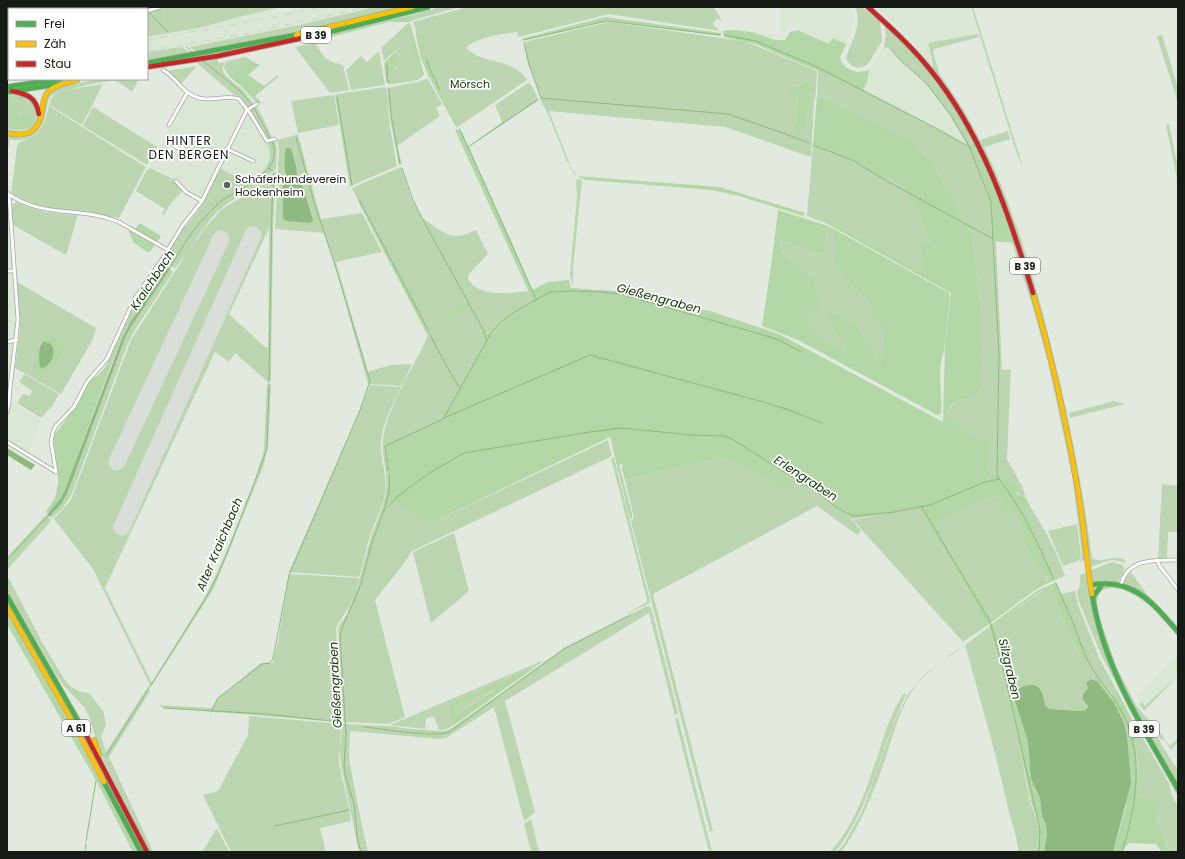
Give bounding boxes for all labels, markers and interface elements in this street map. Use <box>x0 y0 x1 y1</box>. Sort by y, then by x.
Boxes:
legend <box>8 8 148 80</box>
text: Frei <box>44 15 65 32</box>
road number: B 39 <box>301 27 331 43</box>
text: Zäh <box>44 35 66 52</box>
text: Stau <box>44 55 71 72</box>
park label: Mörsch <box>450 76 490 92</box>
district label: HINTER DEN BERGEN <box>148 132 230 163</box>
place label: Schäferhundeverein Hockenheim <box>235 171 346 200</box>
marker: Schäferhundeverein Hockenheim <box>222 180 232 190</box>
water label: Kraichbach <box>126 247 178 313</box>
road number: B 39 <box>1010 258 1040 274</box>
water label: Gießengraben <box>615 279 703 317</box>
water label: Erlengraben <box>771 451 841 505</box>
water label: Alter Kraichbach <box>191 495 246 594</box>
water label: Silzgraben <box>995 637 1025 701</box>
water label: Gießengraben <box>324 641 346 729</box>
road number: A 61 <box>62 720 90 736</box>
road number: B 39 <box>1129 721 1159 737</box>

